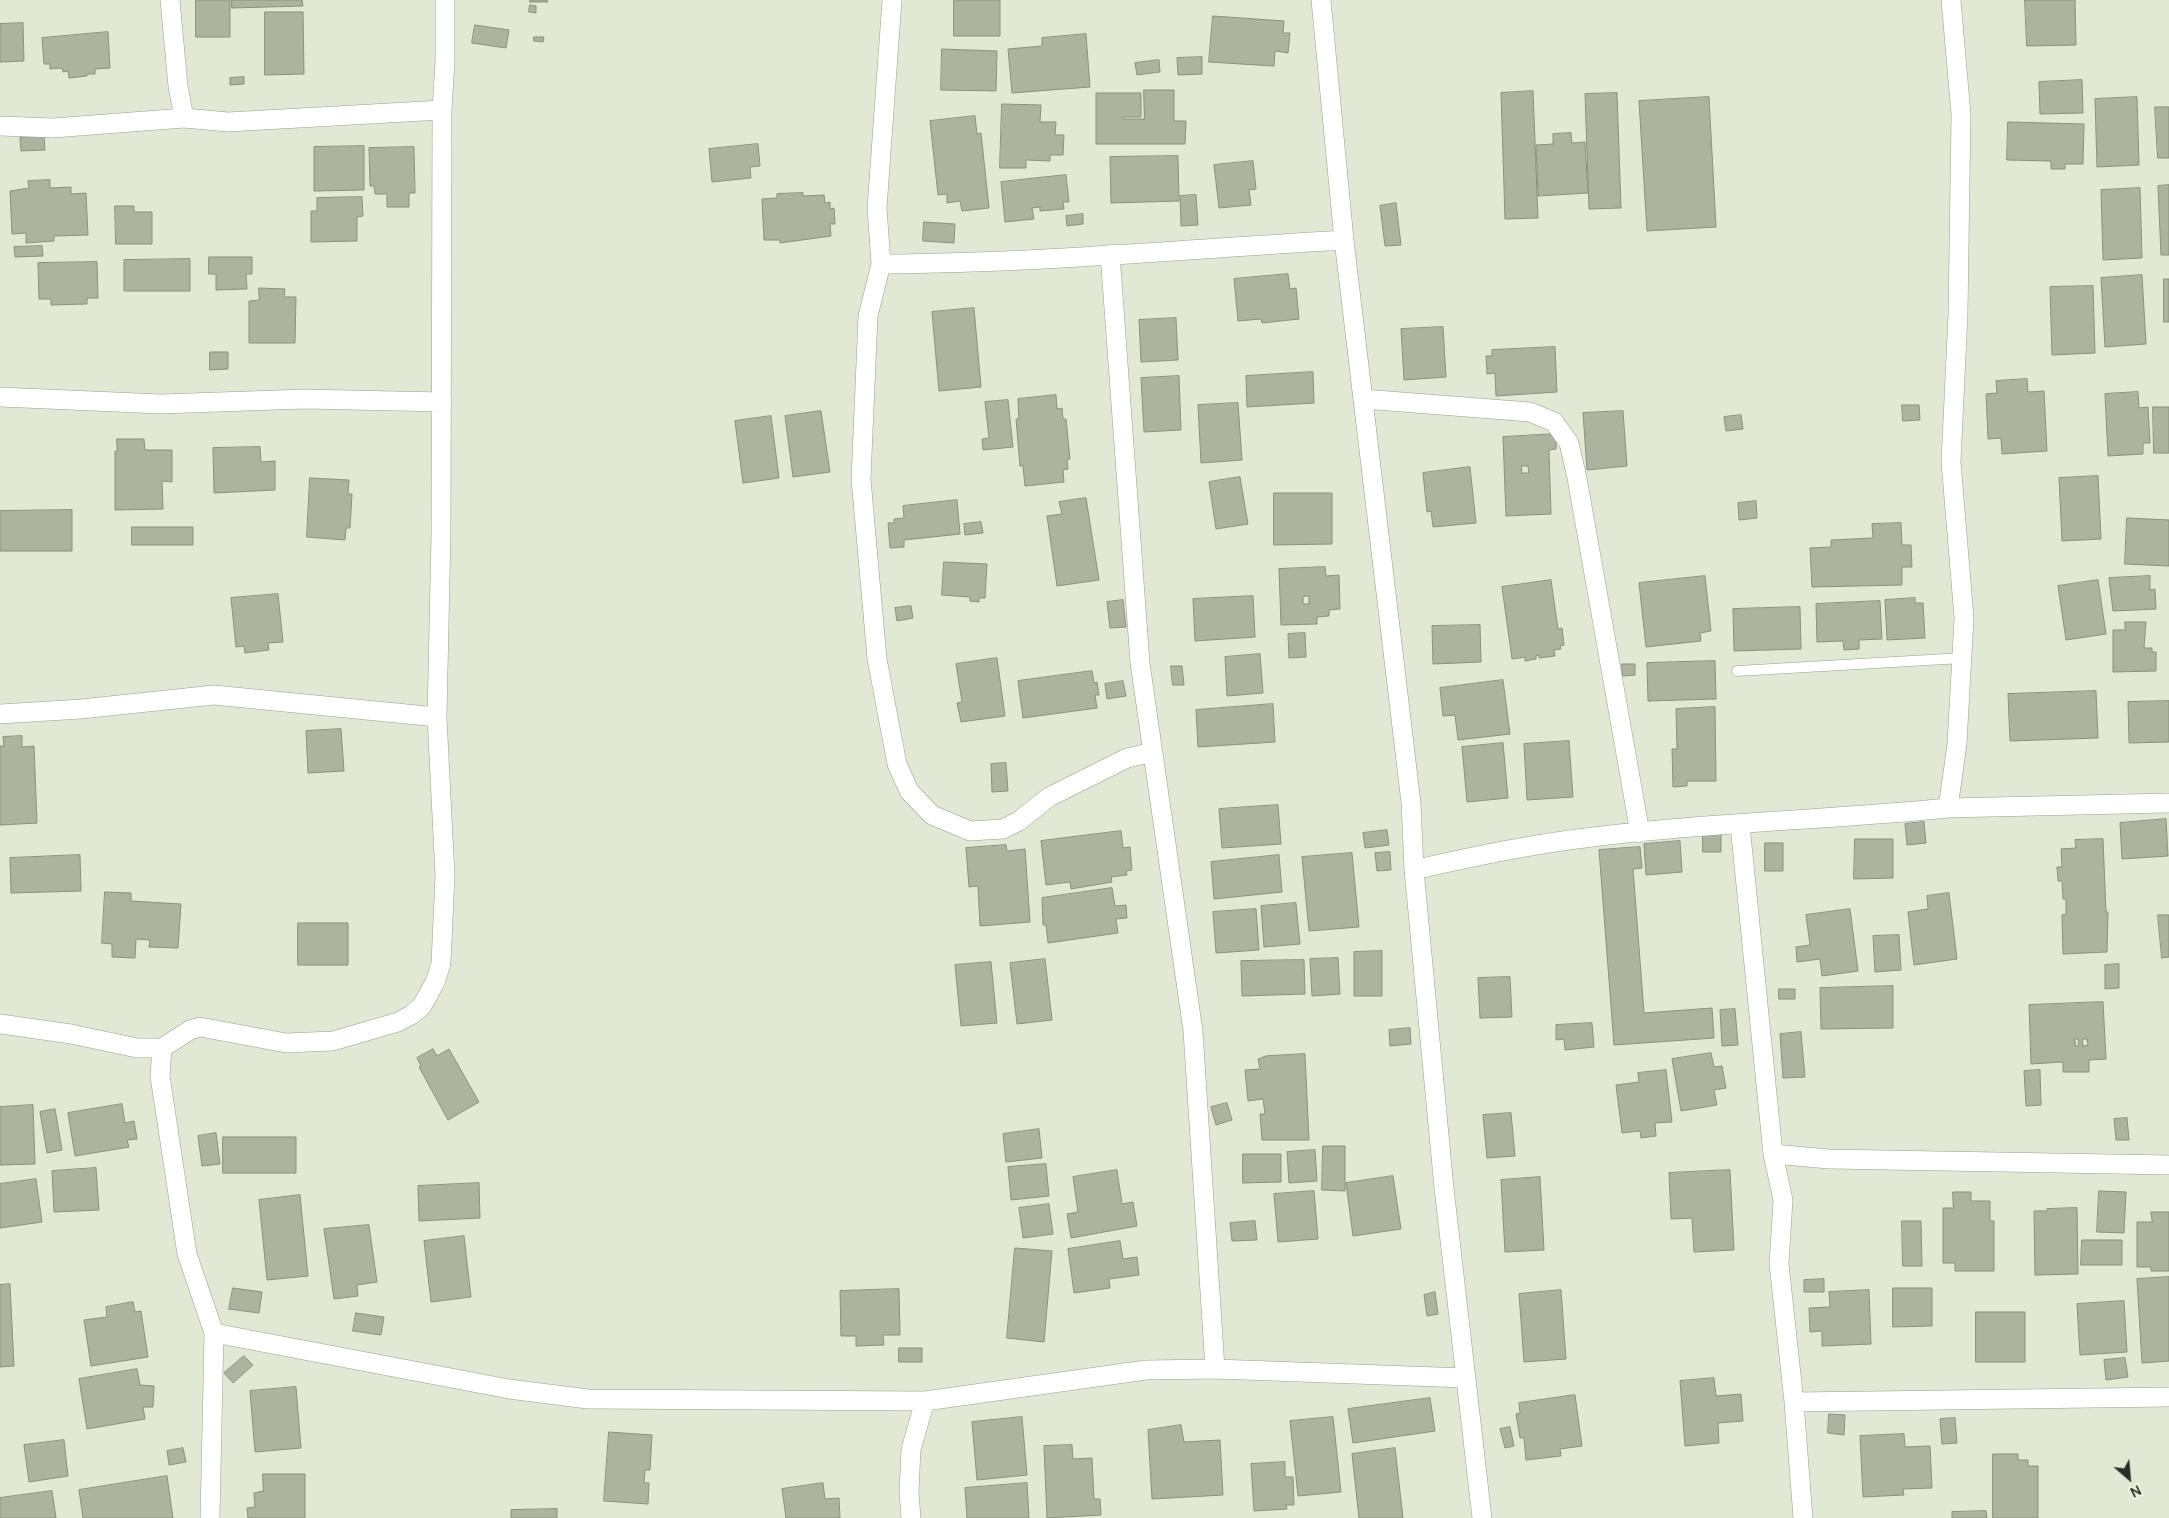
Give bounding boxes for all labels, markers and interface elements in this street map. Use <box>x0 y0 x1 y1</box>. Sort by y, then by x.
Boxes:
north arrow <box>2104 1453 2154 1503</box>
text: N <box>2127 1481 2145 1503</box>

